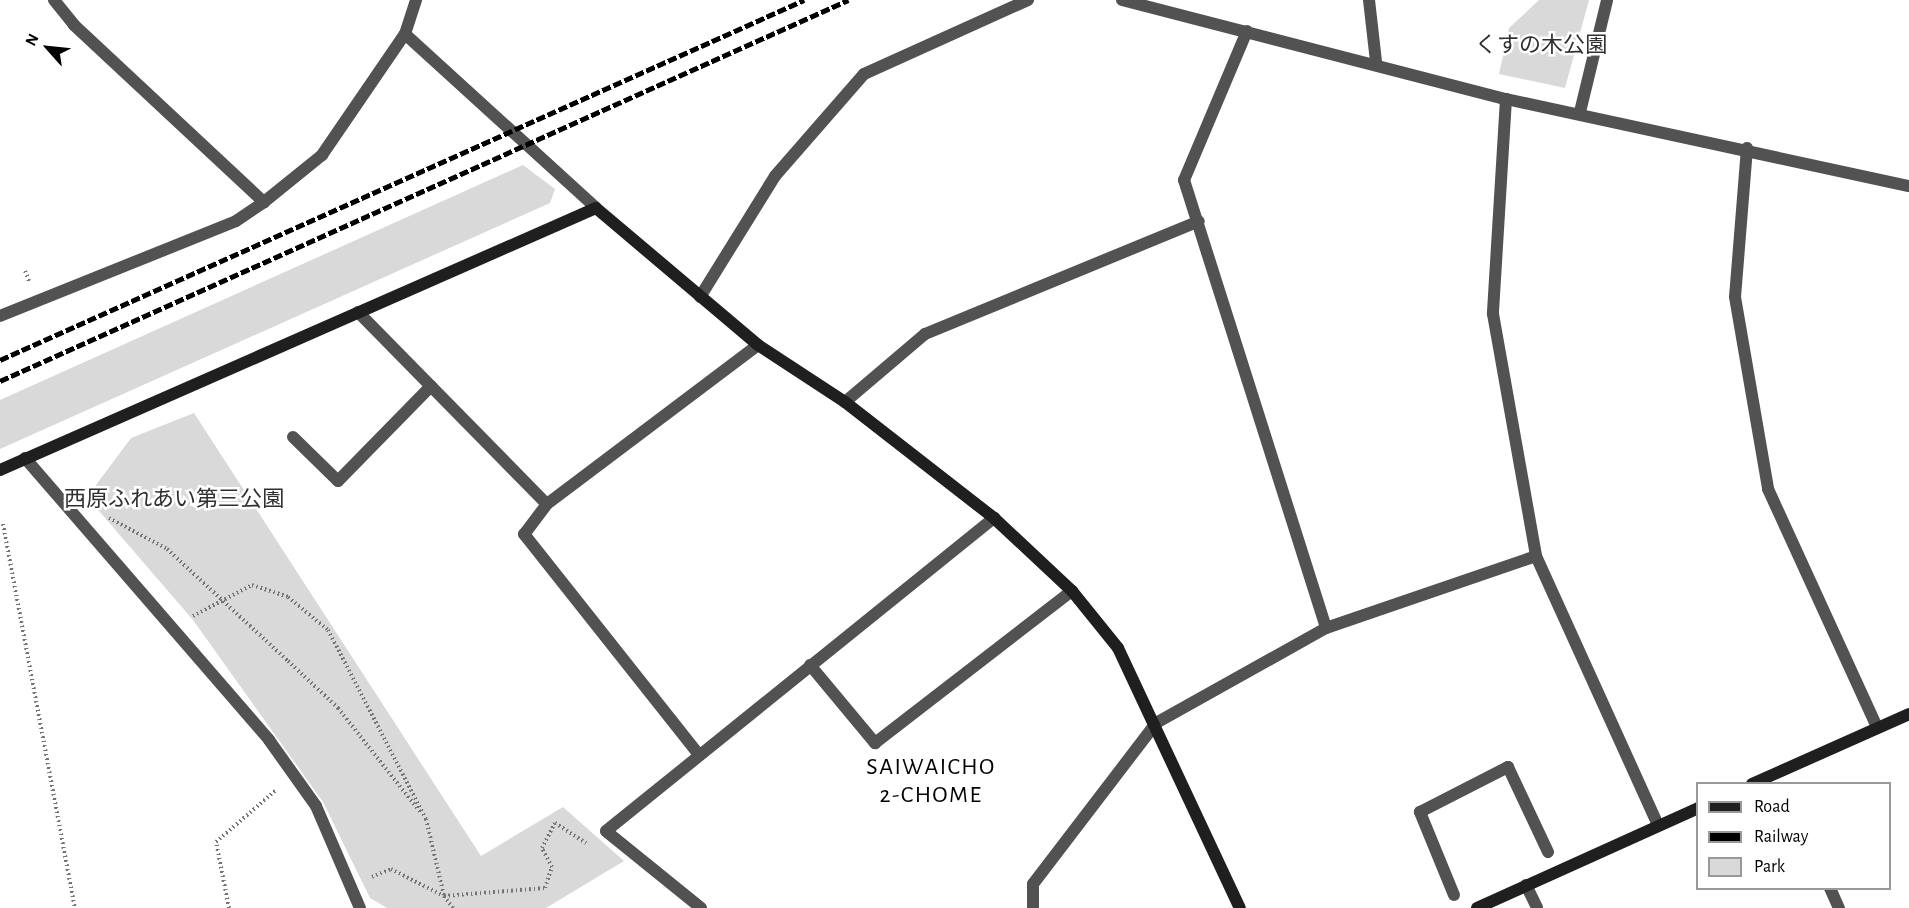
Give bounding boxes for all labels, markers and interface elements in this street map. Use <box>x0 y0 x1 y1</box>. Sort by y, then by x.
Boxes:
north arrow <box>18 18 78 78</box>
text: N <box>22 31 42 48</box>
park label: くすの木公園 <box>1475 33 1607 59</box>
park label: 西原ふれあい第三公園 <box>64 487 284 513</box>
district label: SAIWAICHO 2-CHOME <box>866 754 996 810</box>
legend <box>1696 782 1891 890</box>
text: Road <box>1754 798 1790 816</box>
text: Railway <box>1754 828 1808 846</box>
text: Park <box>1754 858 1785 876</box>

